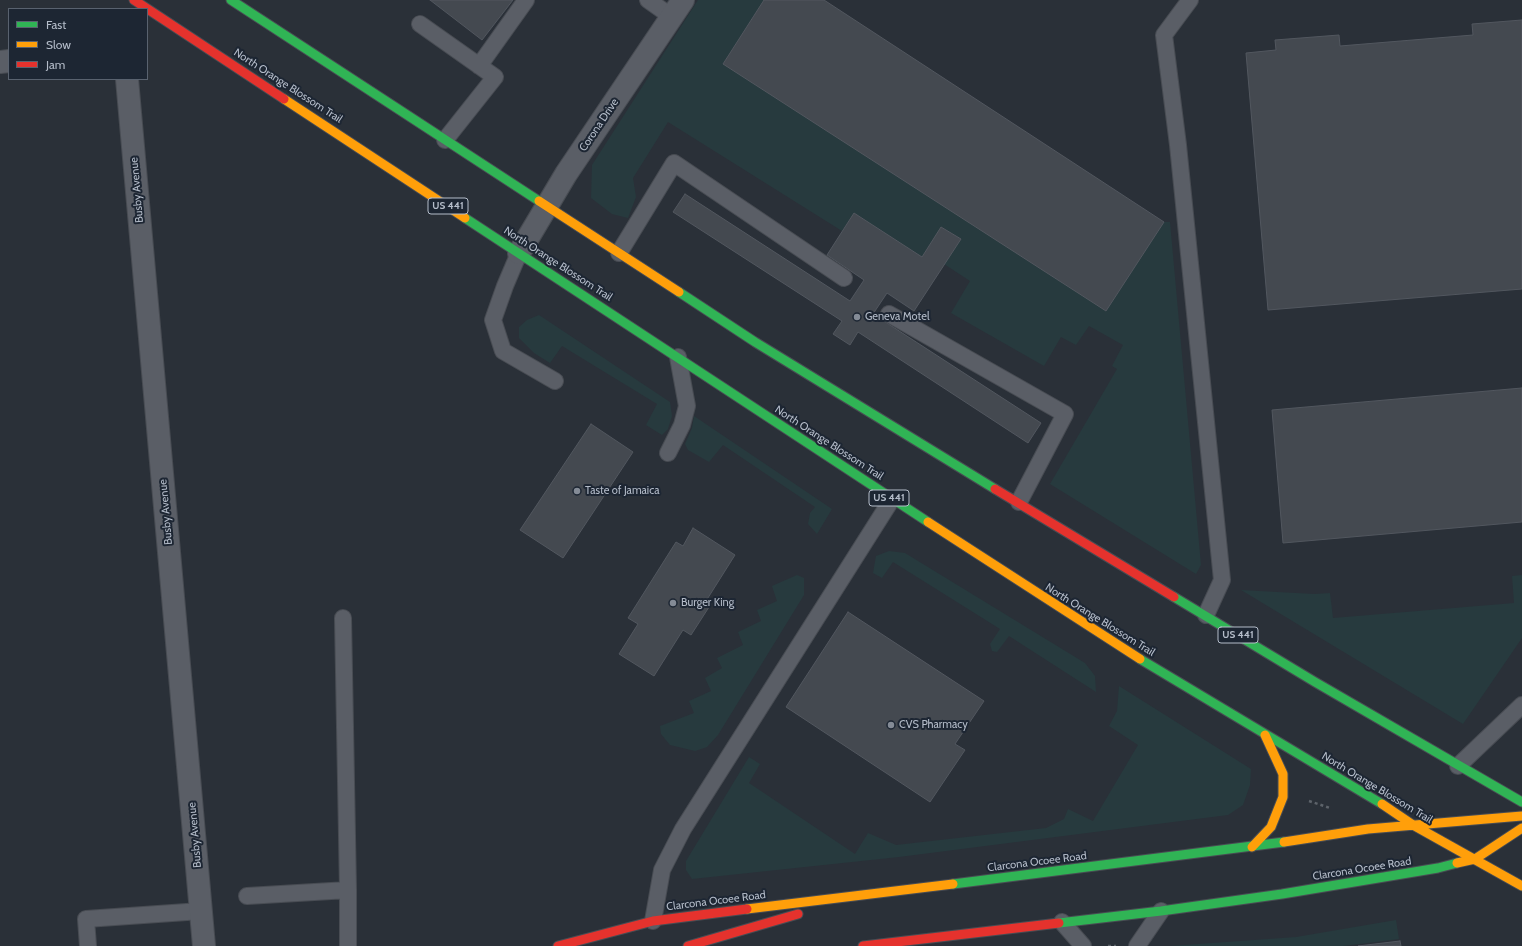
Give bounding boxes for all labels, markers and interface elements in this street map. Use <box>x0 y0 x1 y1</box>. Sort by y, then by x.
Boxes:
legend <box>8 8 148 80</box>
text: Fast <box>46 17 66 32</box>
text: Slow <box>46 37 71 52</box>
street label: North Orange Blossom Trail <box>231 46 345 126</box>
text: Jam <box>46 57 65 72</box>
street label: Corona Drive <box>577 96 621 154</box>
street label: Busby Avenue <box>128 157 146 223</box>
road number: US 441 <box>428 198 468 214</box>
street label: North Orange Blossom Trail <box>501 224 615 304</box>
place label: Geneva Motel <box>865 310 929 324</box>
marker: Geneva Motel <box>852 312 862 322</box>
street label: North Orange Blossom Trail <box>772 403 886 483</box>
street label: Busby Avenue <box>157 479 175 545</box>
place label: Taste of Jamaica <box>585 484 659 498</box>
marker: Taste of Jamaica <box>572 486 582 496</box>
road number: US 441 <box>869 490 909 506</box>
street label: North Orange Blossom Trail <box>1043 581 1157 659</box>
place label: Burger King <box>681 596 734 610</box>
marker: Burger King <box>668 598 678 608</box>
road number: US 441 <box>1218 627 1258 643</box>
place label: CVS Pharmacy <box>899 718 968 732</box>
marker: CVS Pharmacy <box>886 720 896 730</box>
street label: North Orange Blossom Trail <box>1319 750 1435 826</box>
street label: Busby Avenue <box>186 802 204 868</box>
street label: Clarcona Ocoee Road <box>987 849 1087 875</box>
street label: Clarcona Ocoee Road <box>1312 855 1412 883</box>
street label: Clarcona Ocoee Road <box>666 888 766 914</box>

